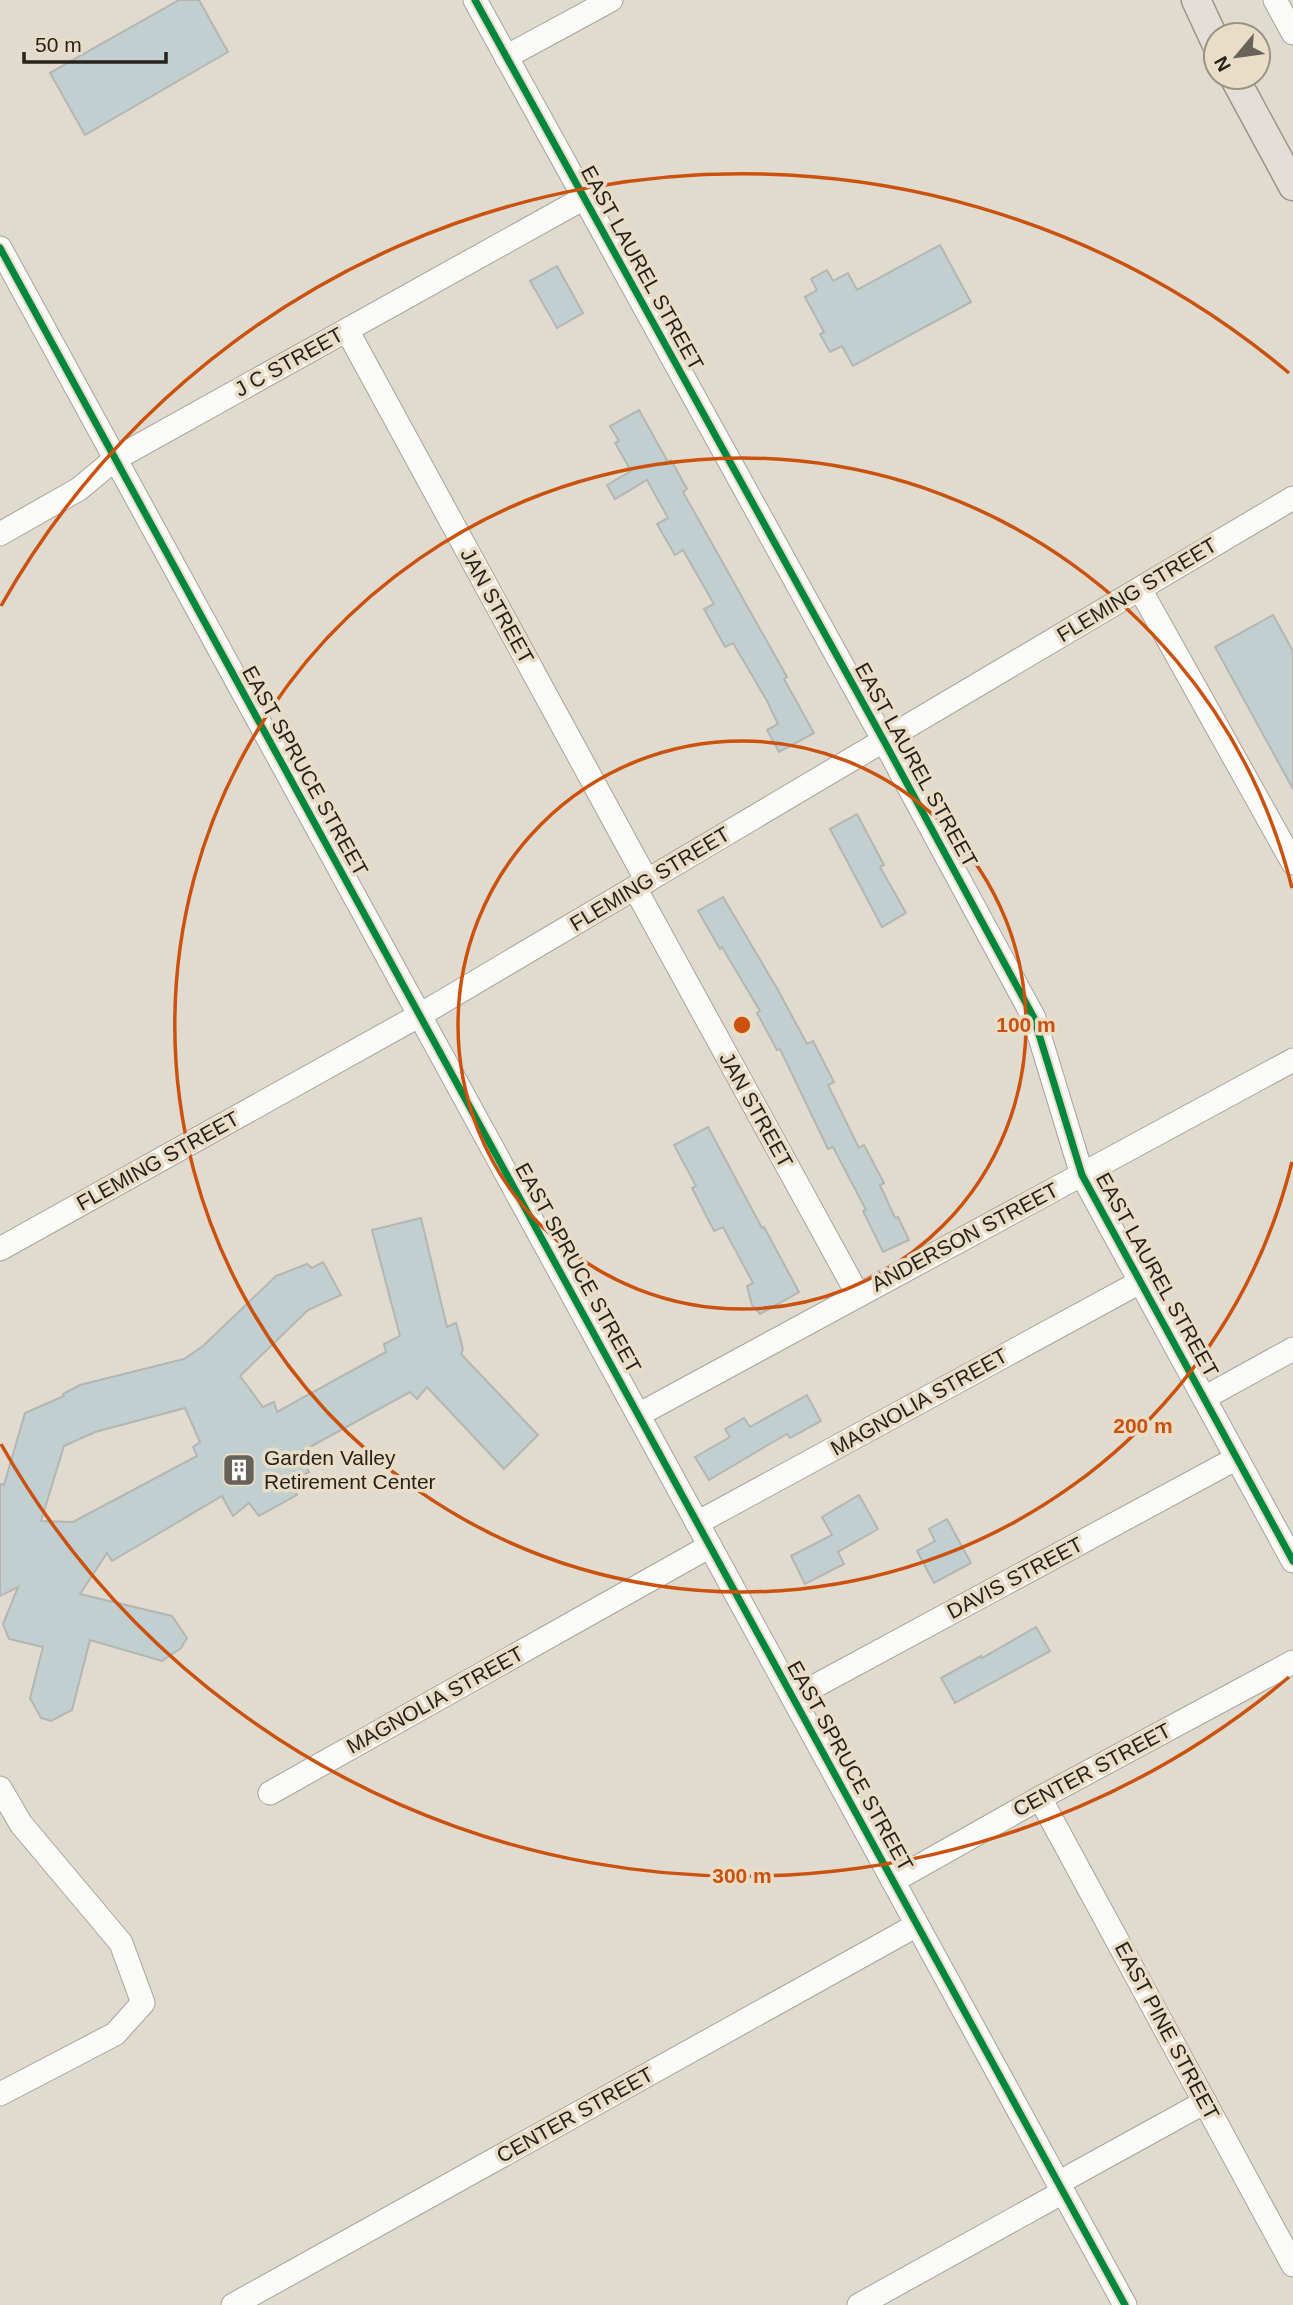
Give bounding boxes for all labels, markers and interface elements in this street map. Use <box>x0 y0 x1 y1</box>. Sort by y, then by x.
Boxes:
scale bar <box>24 21 166 65</box>
north arrow <box>1202 21 1272 91</box>
text: 50 m <box>35 33 82 56</box>
text: N <box>1210 53 1235 75</box>
street label: EAST LAUREL STREET <box>577 162 708 374</box>
street label: J C STREET <box>231 322 347 401</box>
street label: FLEMING STREET <box>1053 533 1221 646</box>
street label: JAN STREET <box>456 544 539 668</box>
street label: EAST LAUREL STREET <box>851 659 982 871</box>
street label: EAST SPRUCE STREET <box>238 662 373 880</box>
street label: FLEMING STREET <box>566 822 734 935</box>
centre of rings <box>730 1013 754 1037</box>
text: 100 m <box>996 1013 1056 1036</box>
street label: JAN STREET <box>715 1048 798 1172</box>
street label: FLEMING STREET <box>73 1106 243 1215</box>
street label: EAST SPRUCE STREET <box>511 1159 646 1377</box>
street label: EAST LAUREL STREET <box>1092 1169 1223 1381</box>
street label: ANDERSON STREET <box>868 1178 1062 1295</box>
street label: MAGNOLIA STREET <box>826 1343 1011 1460</box>
text: 200 m <box>1113 1414 1173 1437</box>
place label: Garden Valley Retirement Center <box>264 1446 436 1493</box>
building icon: Garden Valley Retirement Center <box>220 1451 258 1489</box>
street label: DAVIS STREET <box>943 1532 1087 1623</box>
street label: MAGNOLIA STREET <box>342 1641 527 1758</box>
street label: EAST SPRUCE STREET <box>783 1657 918 1875</box>
street label: CENTER STREET <box>1009 1718 1175 1821</box>
text: 300 m <box>712 1864 772 1887</box>
street label: EAST PINE STREET <box>1111 1938 1224 2124</box>
street label: CENTER STREET <box>493 2062 657 2167</box>

